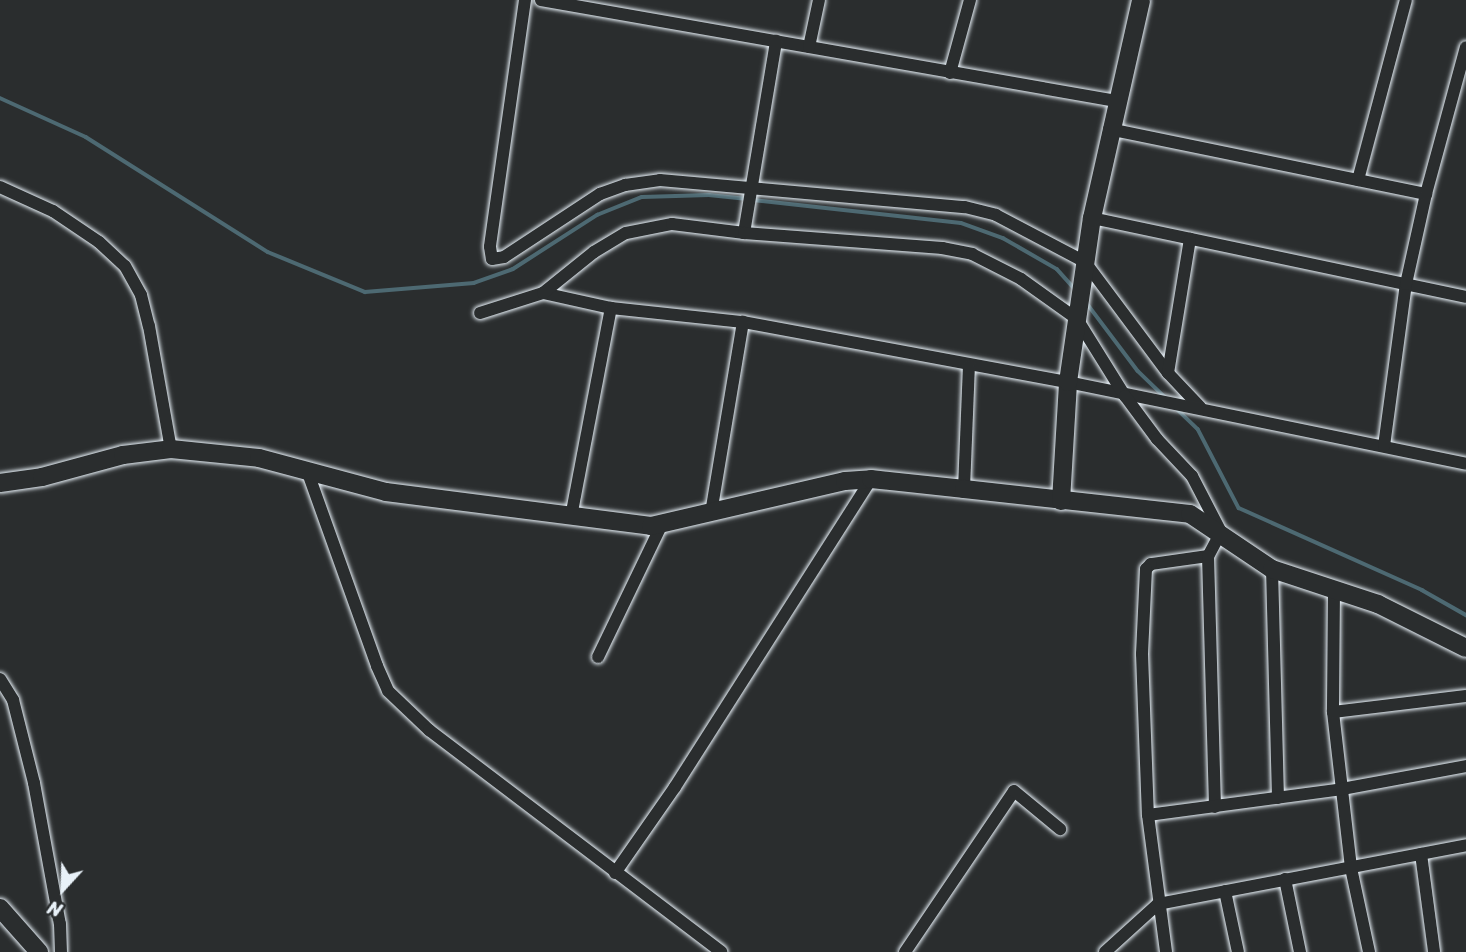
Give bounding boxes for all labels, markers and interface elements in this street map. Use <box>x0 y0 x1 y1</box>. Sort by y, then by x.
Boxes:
north arrow <box>28 854 98 924</box>
text: N <box>43 891 67 927</box>

